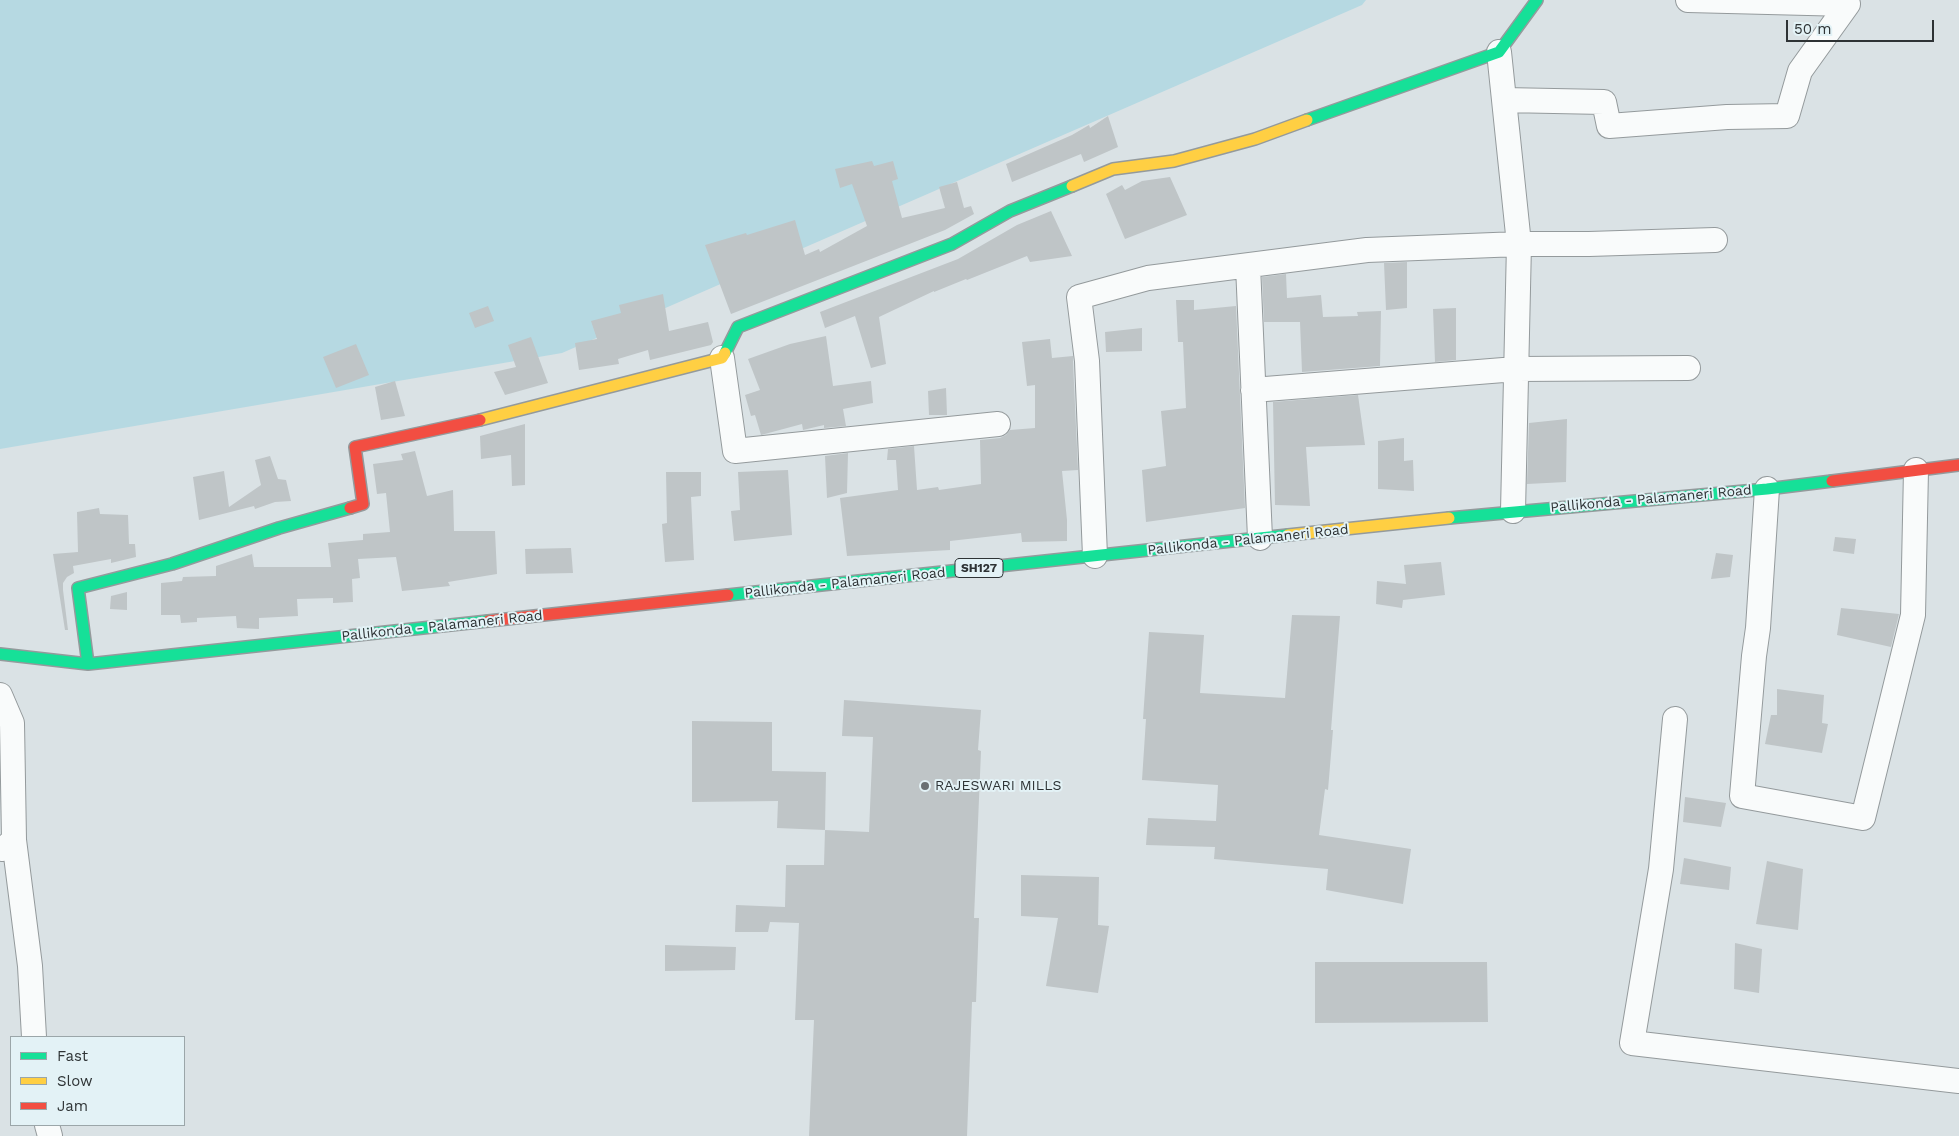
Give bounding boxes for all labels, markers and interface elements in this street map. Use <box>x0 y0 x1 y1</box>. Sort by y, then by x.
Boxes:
scale bar <box>1789 10 1936 42</box>
text: 50 m <box>1794 20 1831 38</box>
street label: Pallikonda - Palamaneri Road <box>1550 482 1752 516</box>
street label: Pallikonda - Palamaneri Road <box>1147 521 1349 559</box>
road number: SH127 <box>955 558 1003 578</box>
street label: Pallikonda - Palamaneri Road <box>744 564 946 602</box>
street label: Pallikonda - Palamaneri Road <box>341 607 543 645</box>
place label: RAJESWARI MILLS <box>935 778 1061 794</box>
marker: RAJESWARI MILLS <box>919 780 931 792</box>
legend <box>10 1036 185 1126</box>
text: Fast <box>57 1047 88 1065</box>
text: Slow <box>57 1072 93 1090</box>
text: Jam <box>57 1097 88 1115</box>

